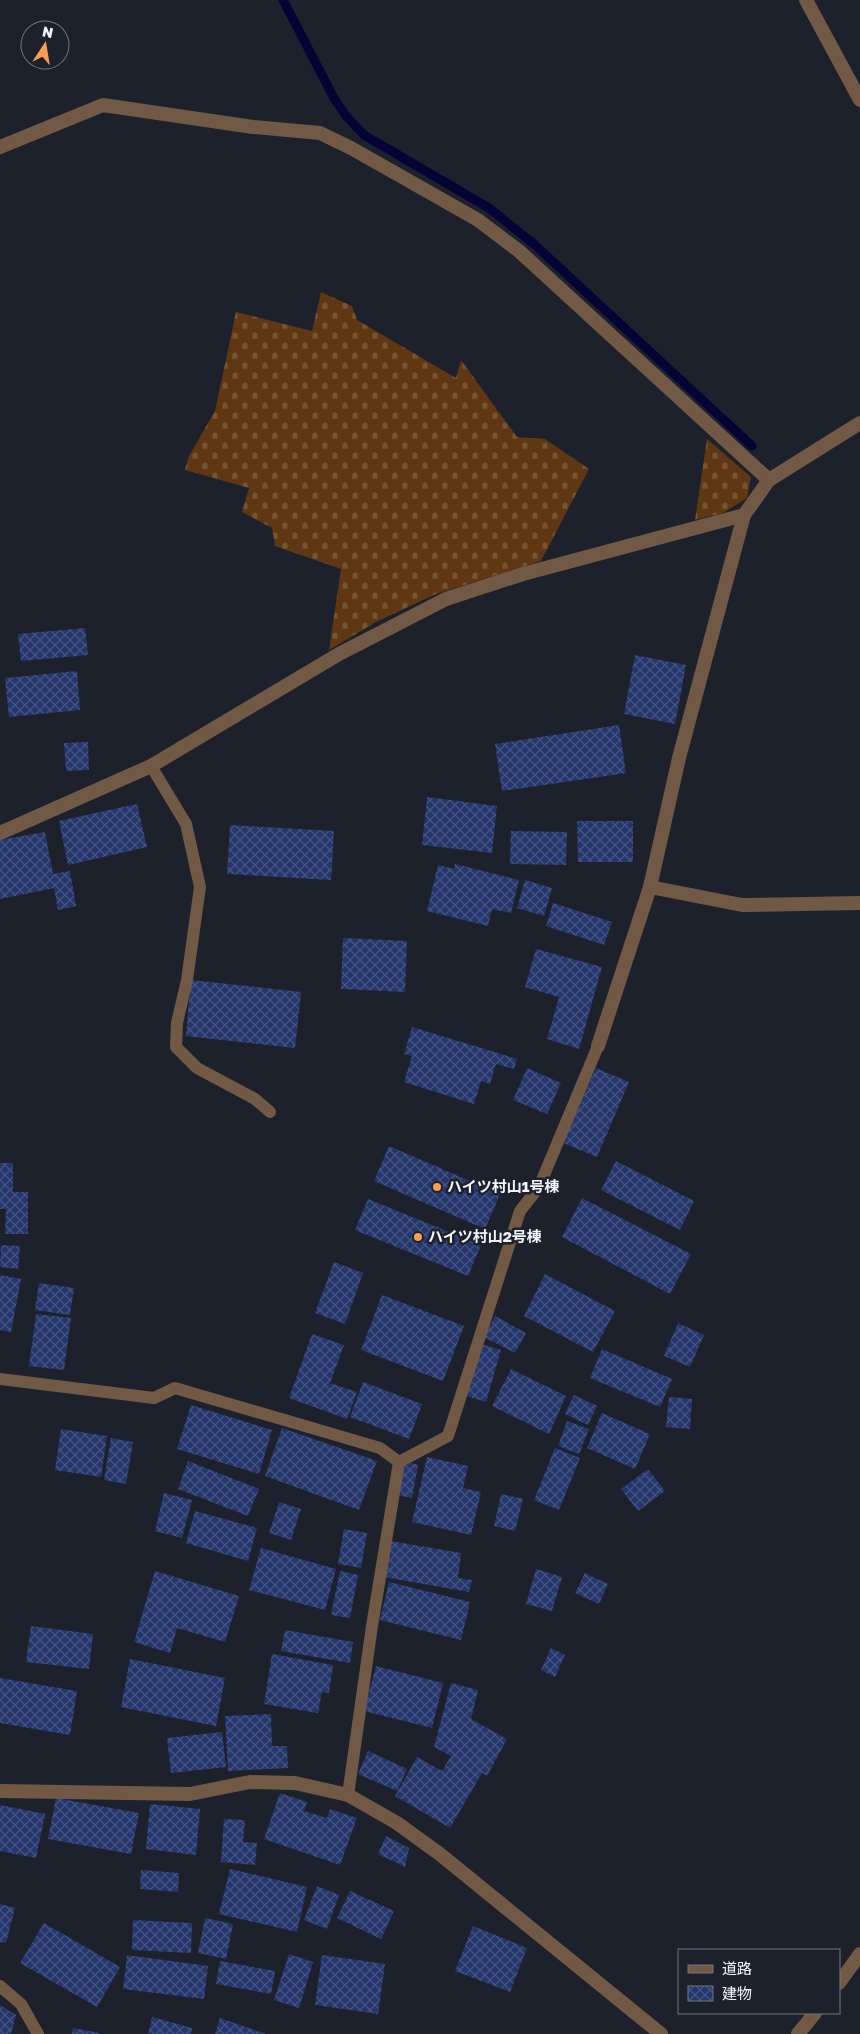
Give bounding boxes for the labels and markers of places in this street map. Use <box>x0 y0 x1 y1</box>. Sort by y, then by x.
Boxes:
place label: ハイツ村山1号棟 <box>447 1177 559 1195</box>
marker: ハイツ村山1号棟 <box>431 1181 443 1193</box>
place label: ハイツ村山2号棟 <box>428 1227 542 1245</box>
marker: ハイツ村山2号棟 <box>412 1231 424 1243</box>

